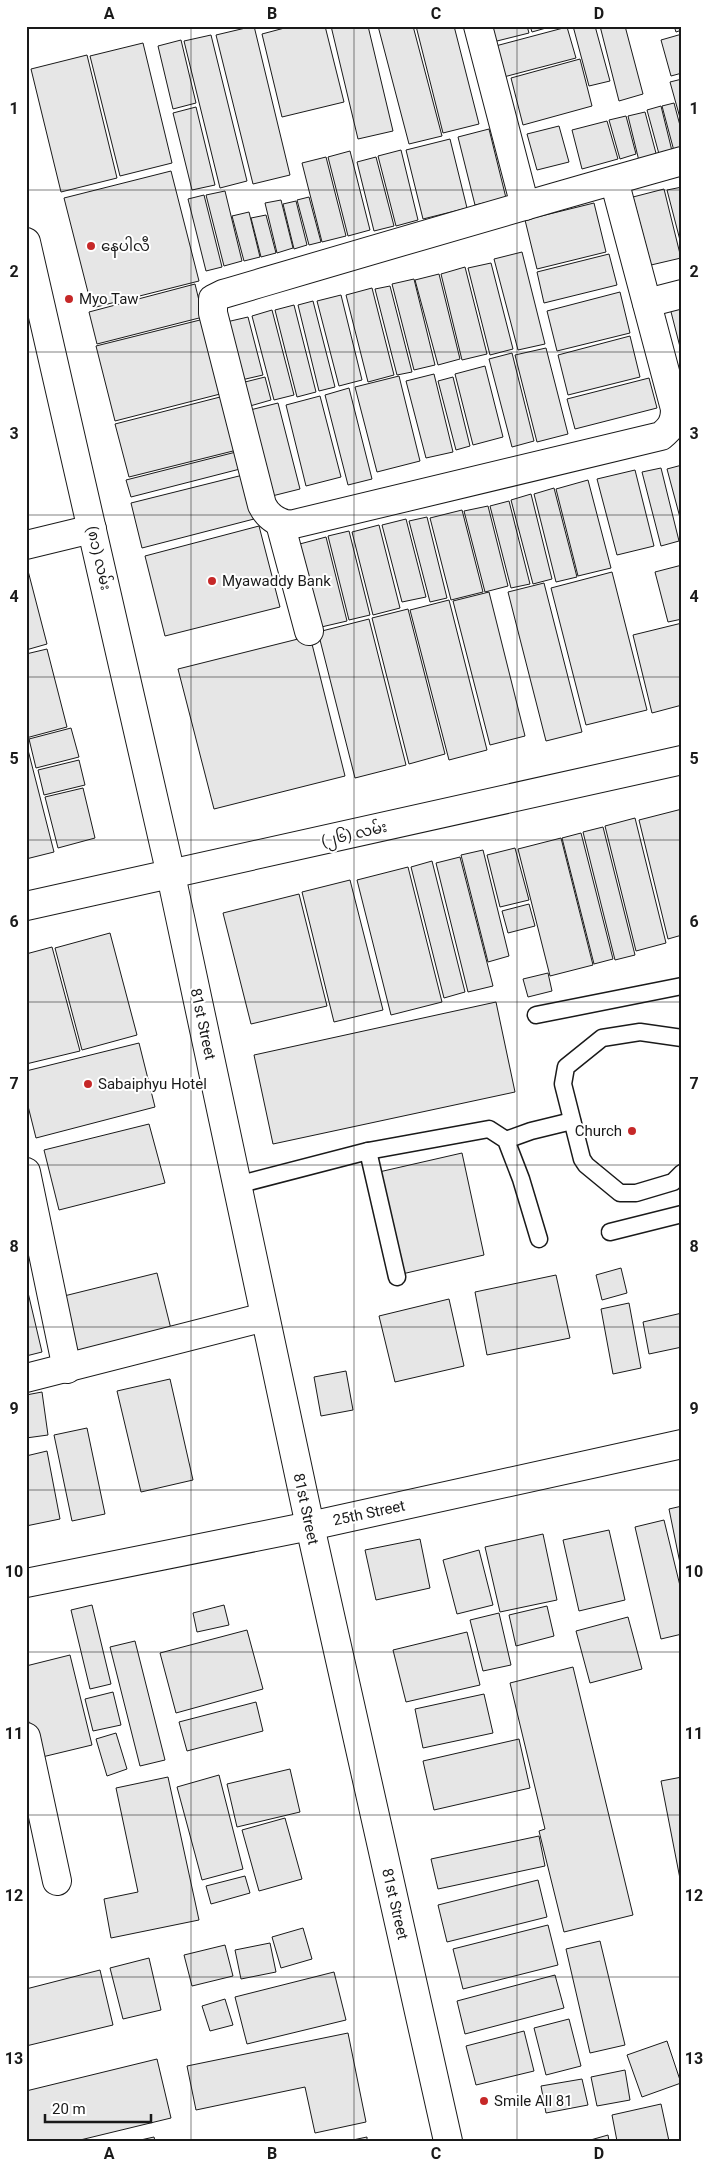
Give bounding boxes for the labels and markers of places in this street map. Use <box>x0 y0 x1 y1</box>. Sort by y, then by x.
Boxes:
place label: နေပါလီ <box>101 236 150 258</box>
marker: နေပါလီ <box>85 240 97 252</box>
place label: Myo Taw <box>79 290 139 308</box>
marker: Myo Taw <box>63 293 75 305</box>
place label: Myawaddy Bank <box>222 572 331 590</box>
marker: Myawaddy Bank <box>206 575 218 587</box>
place label: Sabaiphyu Hotel <box>98 1075 207 1093</box>
marker: Sabaiphyu Hotel <box>82 1078 94 1090</box>
place label: Church <box>575 1122 622 1140</box>
marker: Church <box>626 1125 638 1137</box>
place label: Smile All 81 <box>494 2092 573 2110</box>
marker: Smile All 81 <box>478 2095 490 2107</box>

